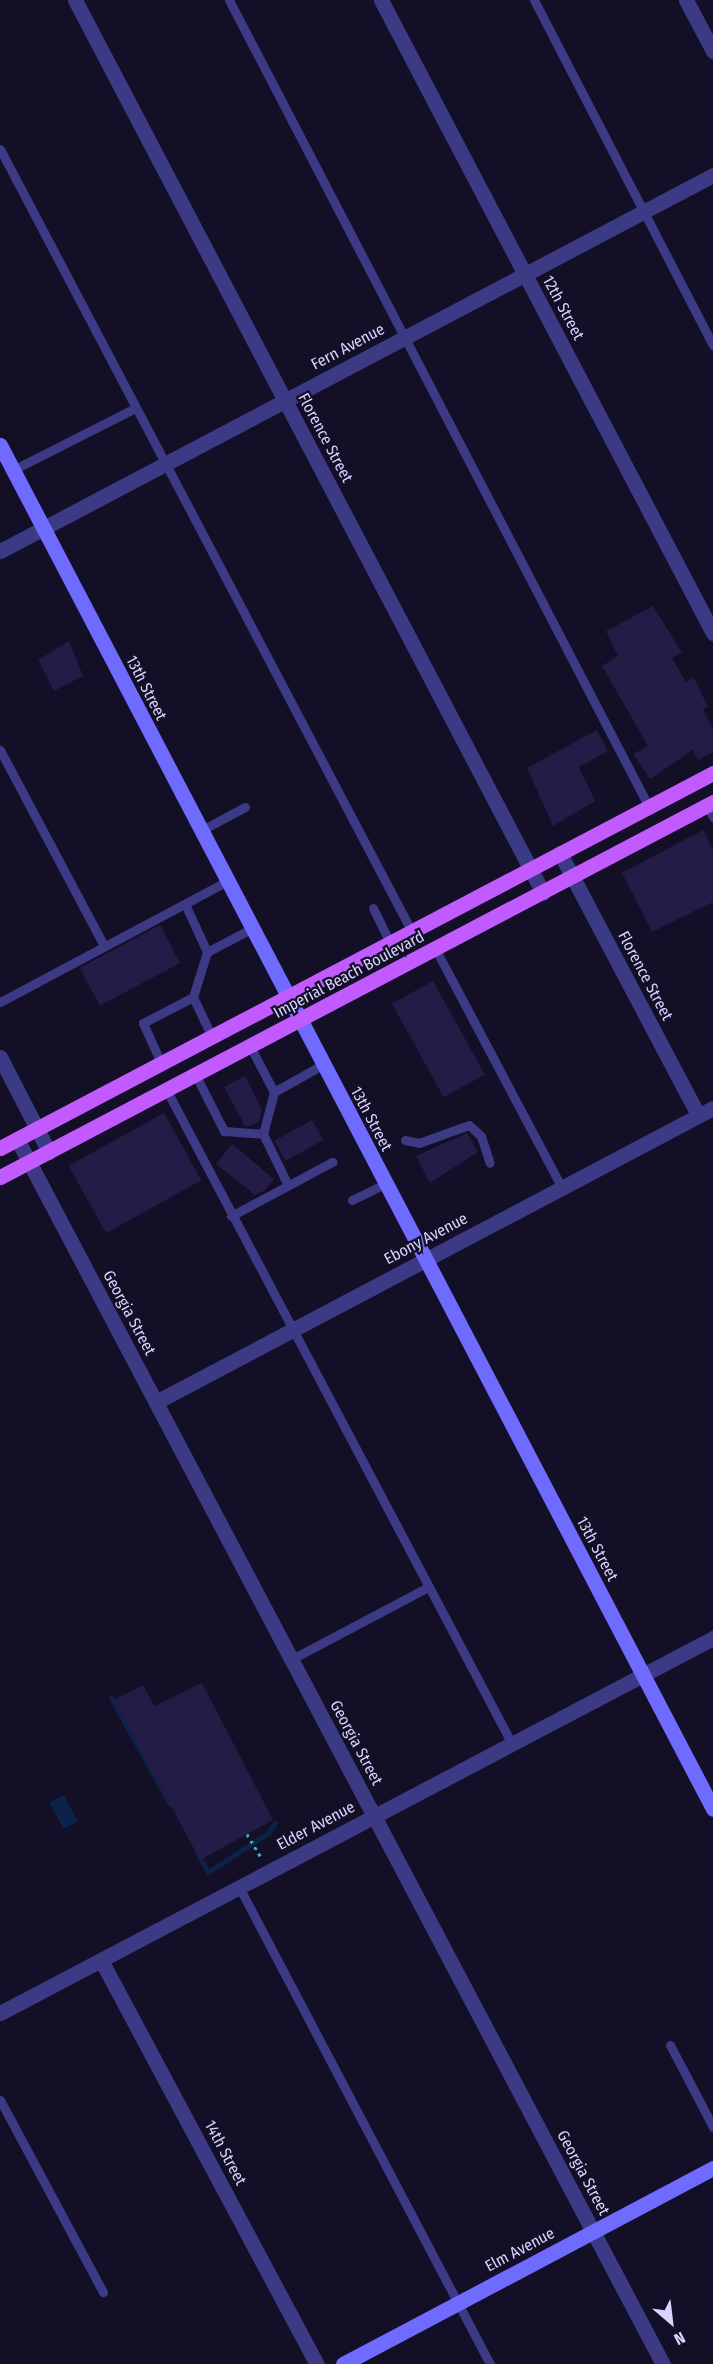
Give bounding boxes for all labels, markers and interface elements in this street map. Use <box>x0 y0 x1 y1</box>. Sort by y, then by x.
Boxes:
street label: 12th Street <box>538 273 588 343</box>
street label: Fern Avenue <box>308 320 388 374</box>
street label: Florence Street <box>293 390 357 486</box>
street label: 13th Street <box>122 652 170 724</box>
street label: Imperial Beach Boulevard <box>271 927 427 1023</box>
street label: Florence Street <box>613 928 677 1024</box>
street label: 13th Street <box>346 1083 396 1155</box>
street label: Ebony Avenue <box>381 1209 471 1269</box>
street label: Georgia Street <box>99 1267 159 1359</box>
street label: 13th Street <box>572 1513 622 1585</box>
street label: Georgia Street <box>326 1697 386 1789</box>
street label: Elder Avenue <box>274 1797 358 1855</box>
street label: 14th Street <box>200 2117 250 2189</box>
street label: Georgia Street <box>553 2127 613 2219</box>
street label: Elm Avenue <box>482 2224 558 2276</box>
north arrow <box>641 2292 701 2352</box>
text: N <box>671 2328 688 2349</box>

